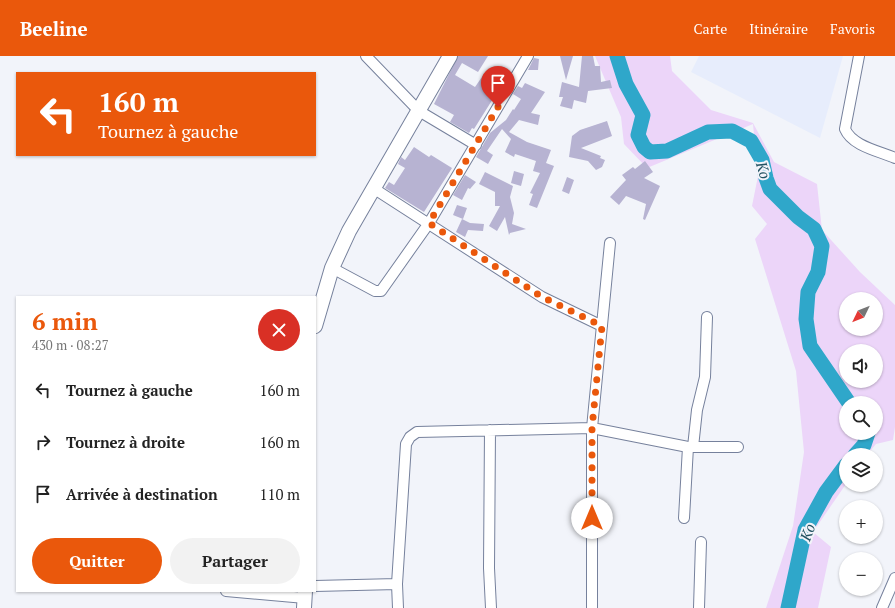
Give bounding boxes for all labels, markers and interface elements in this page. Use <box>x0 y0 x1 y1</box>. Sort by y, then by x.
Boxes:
text: Beeline <box>20 16 88 41</box>
text: Carte <box>694 19 727 38</box>
text: Itinéraire <box>749 19 808 38</box>
text: Favoris <box>830 19 875 38</box>
pin <box>481 66 515 107</box>
icon: arrive <box>487 72 509 94</box>
text: 160 m <box>98 83 179 120</box>
icon: left <box>32 88 84 140</box>
text: Tournez à gauche <box>98 119 238 143</box>
water label: Ko <box>752 158 776 181</box>
north arrow <box>839 292 883 336</box>
map controls <box>839 292 883 596</box>
text: 6 min <box>32 305 98 337</box>
button: close <box>258 309 300 351</box>
text: 430 m · 08:27 <box>32 336 109 354</box>
button: sound <box>839 344 883 388</box>
icon: left <box>32 379 54 401</box>
text: Tournez à gauche <box>66 380 193 400</box>
text: 160 m <box>259 380 300 400</box>
button: search <box>839 396 883 440</box>
icon: right <box>32 431 54 453</box>
text: Tournez à droite <box>66 432 185 452</box>
text: 160 m <box>259 432 300 452</box>
button: layers <box>839 448 883 492</box>
icon: arrive <box>32 483 54 505</box>
text: Arrivée à destination <box>66 484 218 504</box>
text: 110 m <box>259 484 300 504</box>
position arrow <box>571 497 613 539</box>
button: + <box>839 500 883 544</box>
water label: Ko <box>794 520 819 544</box>
button: Quitter <box>32 538 162 584</box>
button: Partager <box>170 538 300 584</box>
button: − <box>839 552 883 596</box>

